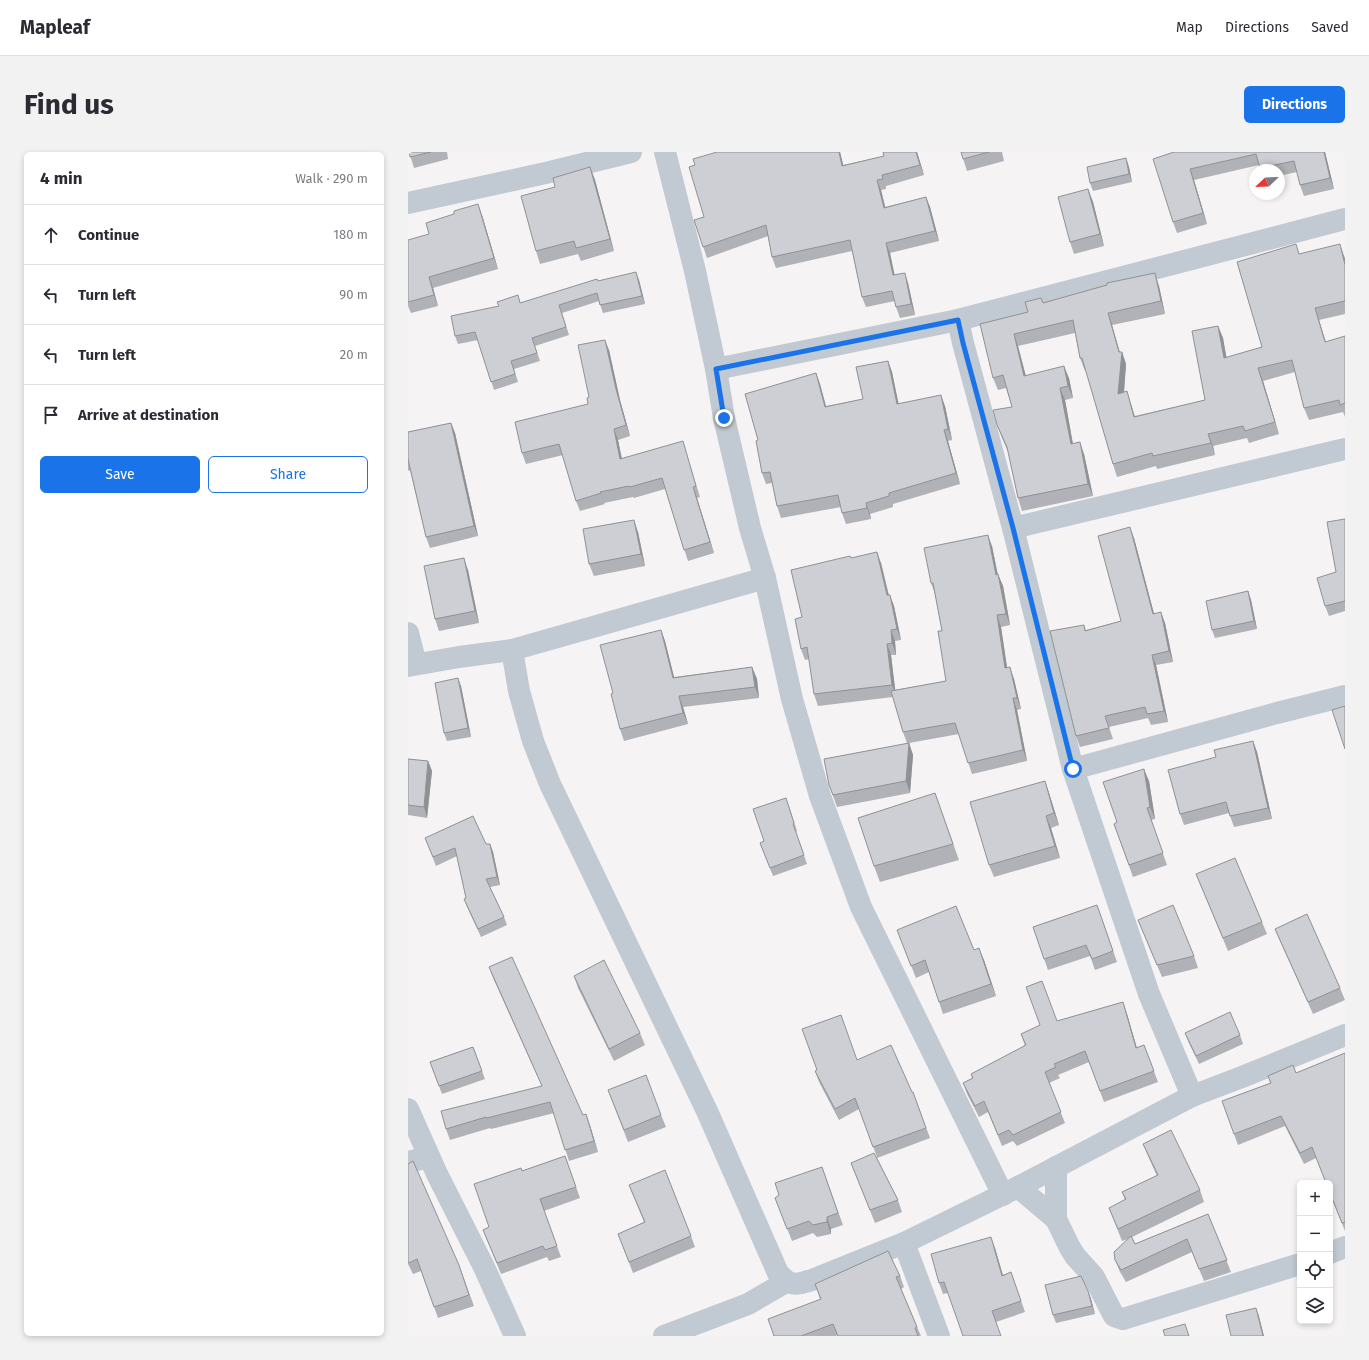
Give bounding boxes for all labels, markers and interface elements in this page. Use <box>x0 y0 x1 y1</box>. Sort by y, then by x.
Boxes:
text: Mapleaf <box>20 16 90 39</box>
text: Map <box>1176 19 1203 36</box>
text: Directions <box>1225 19 1289 36</box>
text: Saved <box>1311 19 1349 36</box>
button: Directions <box>1244 86 1345 123</box>
text: Find us <box>24 88 114 121</box>
north arrow <box>1249 164 1285 200</box>
text: 4 min <box>40 168 83 189</box>
text: Walk · 290 m <box>295 171 368 186</box>
icon: ahead <box>40 224 62 246</box>
text: Continue <box>78 226 139 244</box>
text: 180 m <box>333 227 368 242</box>
icon: left <box>40 284 62 306</box>
text: Turn left <box>78 286 136 304</box>
text: 90 m <box>339 287 368 302</box>
icon: left <box>40 344 62 366</box>
text: Turn left <box>78 346 136 364</box>
text: 20 m <box>340 347 368 362</box>
icon: arrive <box>40 404 62 426</box>
text: Arrive at destination <box>78 406 219 424</box>
route end <box>715 409 733 427</box>
button: Save <box>40 456 200 493</box>
button: Share <box>208 456 368 493</box>
route start <box>1064 760 1082 778</box>
map controls <box>1297 1180 1333 1324</box>
button: + <box>1297 1180 1333 1216</box>
button: − <box>1297 1216 1333 1252</box>
button: locate <box>1297 1252 1333 1288</box>
button: layers <box>1297 1288 1333 1324</box>

